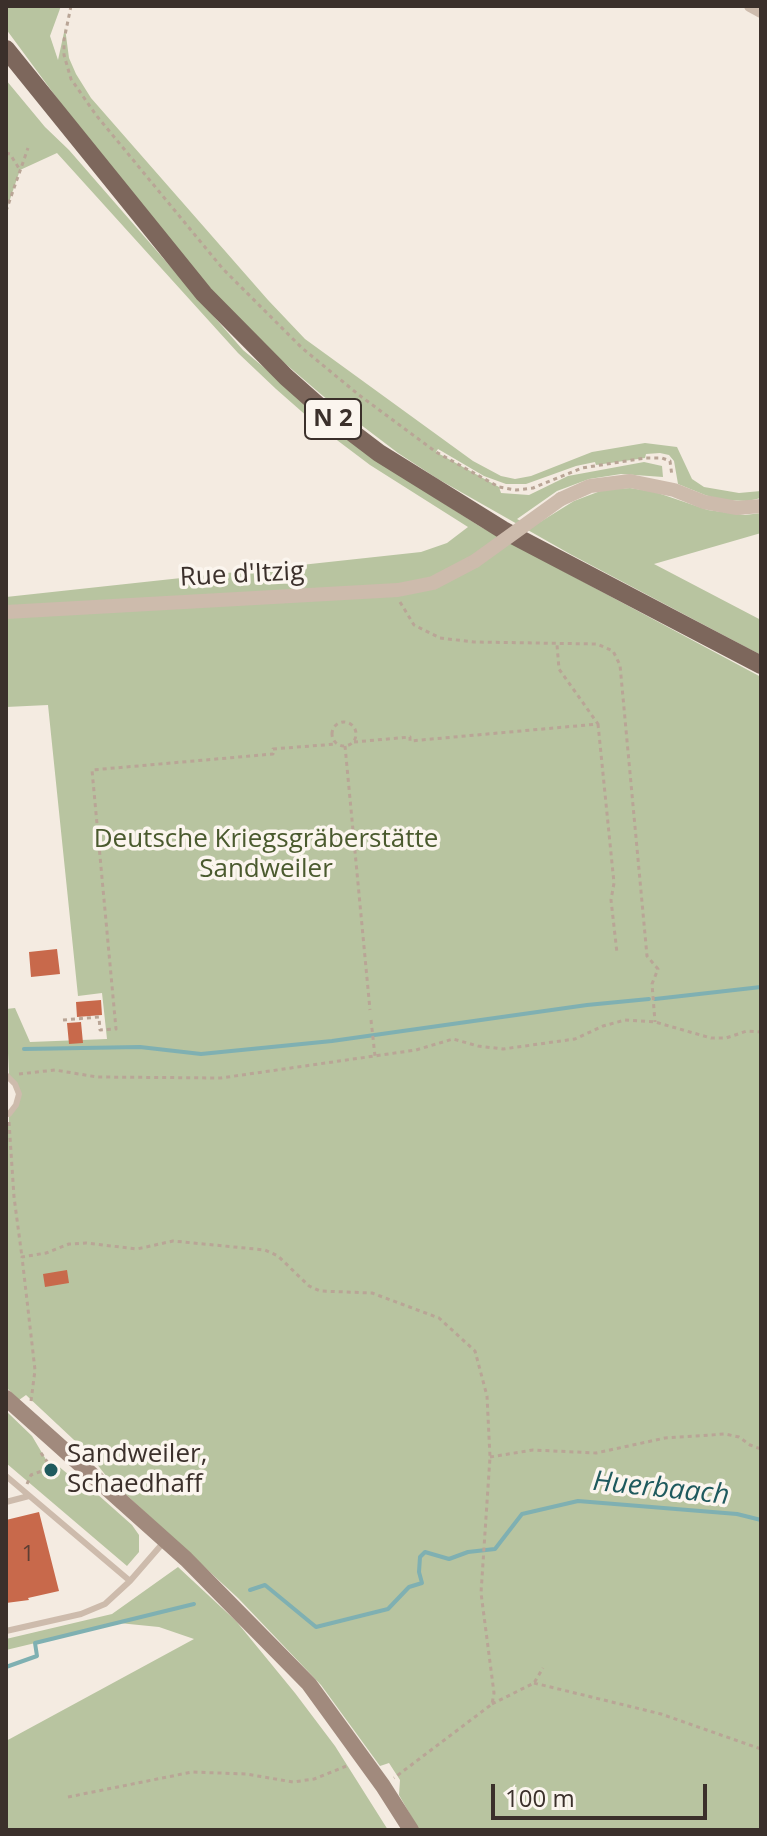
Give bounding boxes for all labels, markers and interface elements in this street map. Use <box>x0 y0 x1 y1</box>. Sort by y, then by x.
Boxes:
road number: N 2 <box>305 399 361 439</box>
street label: Rue d'Itzig <box>179 556 305 594</box>
park label: Deutsche Kriegsgräberstätte Sandweiler <box>94 824 438 886</box>
place label: Sandweiler, Schaedhaff <box>67 1439 207 1500</box>
marker: Sandweiler, Schaedhaff <box>42 1461 60 1479</box>
water label: Huerbaach <box>591 1465 731 1513</box>
house number: 1 <box>22 1542 34 1568</box>
scale bar <box>495 1768 711 1818</box>
text: 100 m <box>505 1781 575 1814</box>

